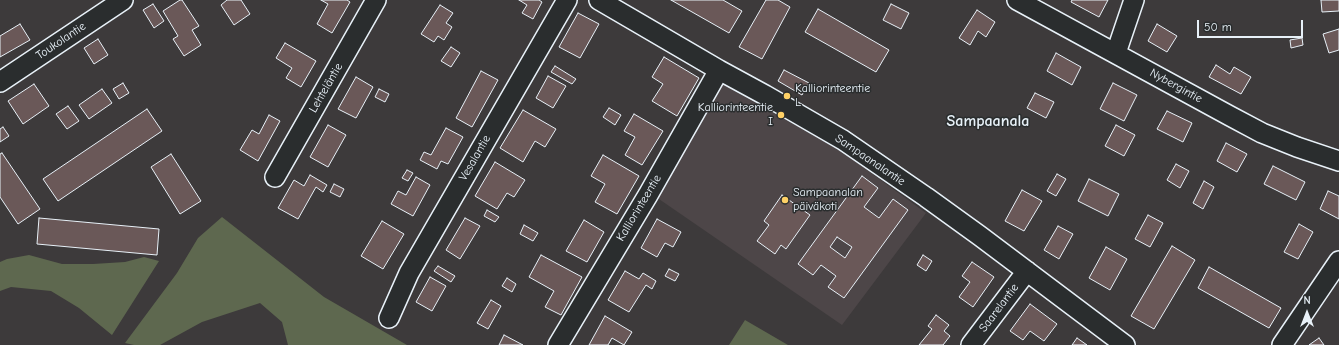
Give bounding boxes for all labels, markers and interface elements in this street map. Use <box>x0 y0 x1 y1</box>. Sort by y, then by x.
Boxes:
scale bar <box>1199 12 1305 38</box>
street label: Toukolantie <box>33 19 89 63</box>
text: 50 m <box>1204 20 1232 34</box>
street label: Lehteläntie <box>306 61 346 115</box>
street label: Nybergintie <box>1147 66 1205 106</box>
place label: Kalliorinteentie L <box>795 82 870 110</box>
marker: Kalliorinteentie L <box>782 91 792 101</box>
place label: Kalliorinteentie I <box>698 101 773 129</box>
marker: Kalliorinteentie I <box>776 110 786 120</box>
district label: Sampaanala <box>947 111 1029 131</box>
street label: Sampaanalantie <box>832 131 908 189</box>
street label: Vesalantie <box>456 133 494 183</box>
street label: Kalliorinteentie <box>613 172 665 244</box>
place label: Sampaanalan päiväkoti <box>793 186 863 214</box>
marker: Sampaanalan päiväkoti <box>780 195 790 205</box>
street label: Saarelantie <box>976 281 1022 335</box>
north arrow <box>1287 293 1327 333</box>
text: N <box>1303 294 1311 307</box>

